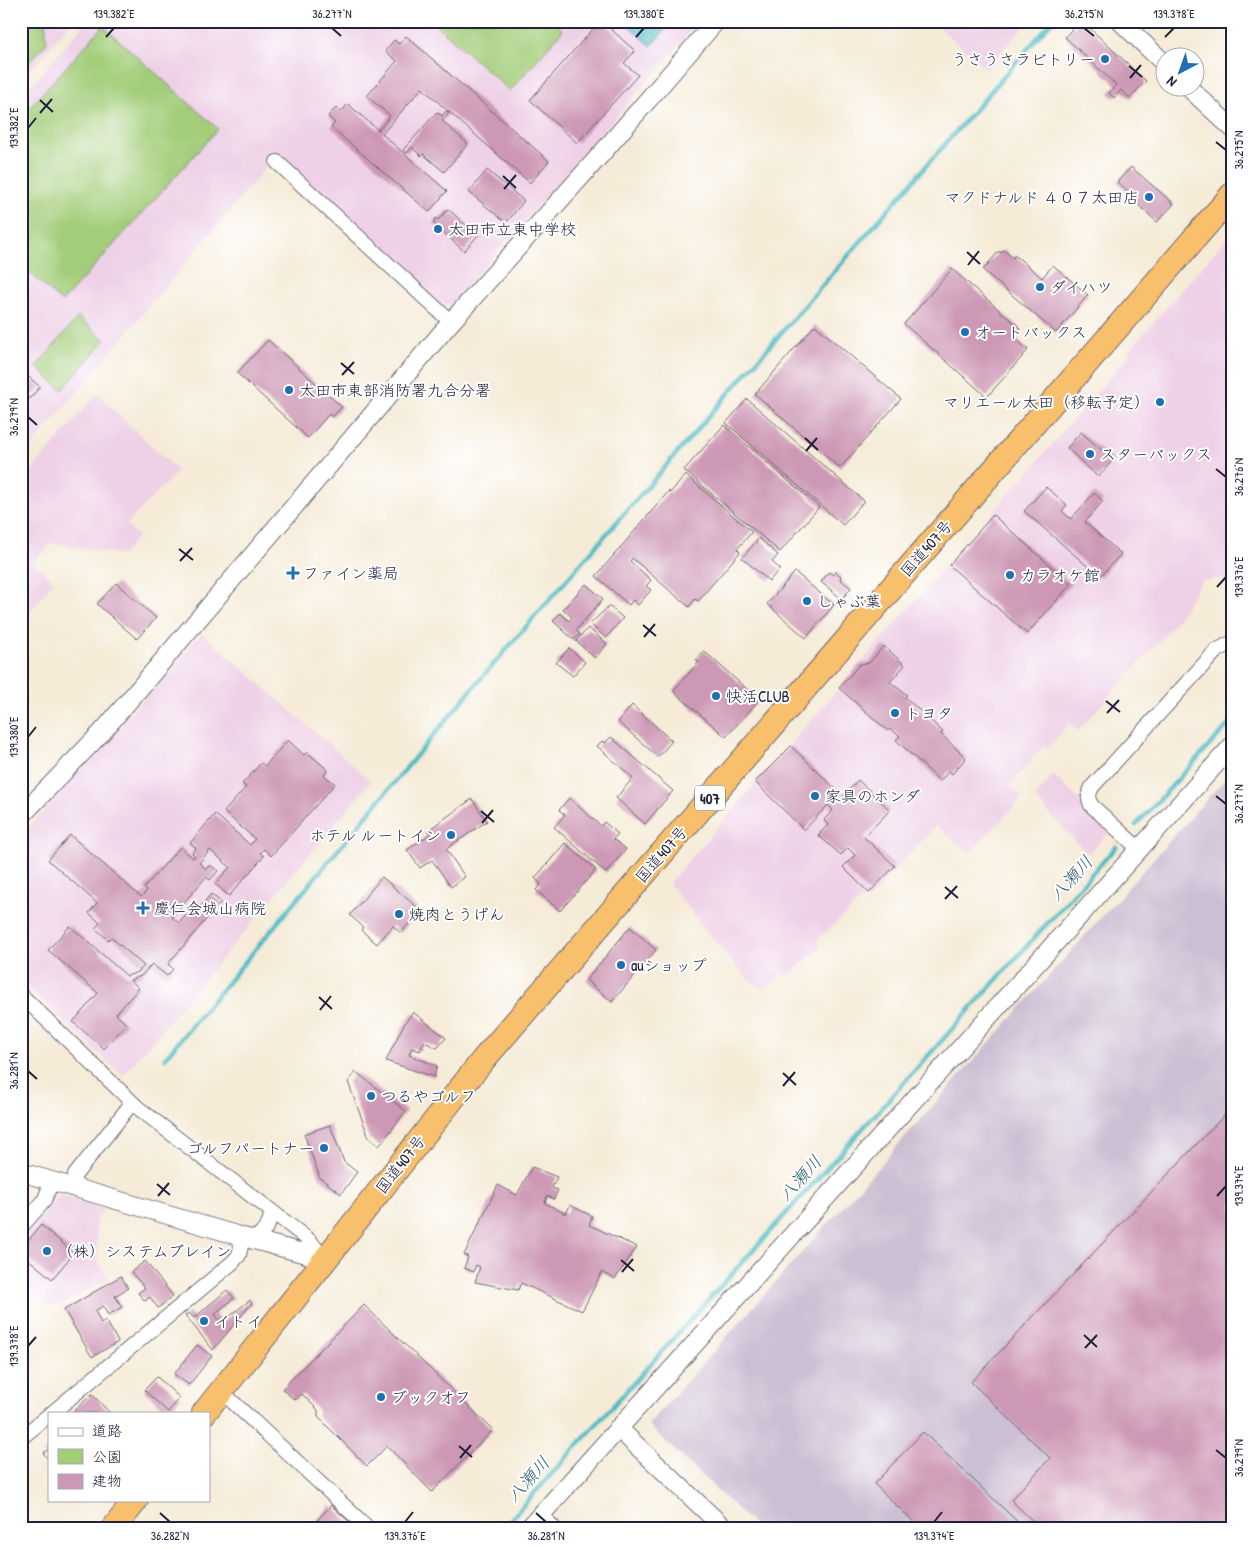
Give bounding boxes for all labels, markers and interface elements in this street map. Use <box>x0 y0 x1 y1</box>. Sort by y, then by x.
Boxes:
text: 139.382°E <box>94 5 135 22</box>
text: 36.277°N <box>312 5 352 22</box>
text: 139.380°E <box>624 5 665 22</box>
text: 36.275°N <box>1065 5 1103 22</box>
text: 139.378°E <box>1153 5 1195 22</box>
place label: うさうさラビトリー <box>951 48 1095 70</box>
north arrow <box>1156 48 1206 98</box>
marker: うさうさラビトリー <box>1099 53 1111 65</box>
text: N <box>1162 72 1180 92</box>
text: 139.382°E <box>5 107 22 148</box>
text: 36.275°N <box>1230 131 1247 169</box>
place label: マクドナルド ４０７太田店 <box>945 186 1139 208</box>
marker: マクドナルド ４０７太田店 <box>1143 191 1155 203</box>
place label: 太田市立東中学校 <box>448 218 576 240</box>
marker: 太田市立東中学校 <box>432 223 444 235</box>
place label: ダイハツ <box>1050 276 1112 298</box>
marker: ダイハツ <box>1034 281 1046 293</box>
place label: オートバックス <box>975 321 1087 343</box>
marker: オートバックス <box>959 326 971 338</box>
place label: 太田市東部消防署九合分署 <box>299 379 491 401</box>
marker: 太田市東部消防署九合分署 <box>283 384 295 396</box>
place label: マリエール太田（移転予定） <box>943 391 1150 413</box>
marker: マリエール太田（移転予定） <box>1154 396 1166 408</box>
text: 36.279°N <box>5 398 22 436</box>
place label: スターバックス <box>1100 443 1212 465</box>
marker: スターバックス <box>1084 448 1096 460</box>
text: 36.276°N <box>1230 458 1247 496</box>
street label: 国道407号 <box>895 515 957 581</box>
text: 139.376°E <box>1230 556 1247 597</box>
place label: ファイン薬局 <box>303 562 399 584</box>
place label: カラオケ館 <box>1020 564 1100 586</box>
marker: ファイン薬局 <box>287 567 299 579</box>
marker: カラオケ館 <box>1004 569 1016 581</box>
place label: しゃぶ葉 <box>817 590 881 612</box>
marker: しゃぶ葉 <box>801 595 813 607</box>
place label: 快活CLUB <box>726 685 790 707</box>
marker: 快活CLUB <box>710 690 722 702</box>
place label: トヨタ <box>905 702 953 724</box>
marker: トヨタ <box>889 707 901 719</box>
text: 139.380°E <box>5 716 22 757</box>
text: 36.277°N <box>1230 784 1247 824</box>
place label: 家具のホンダ <box>825 785 920 807</box>
road number: 407 <box>695 786 725 810</box>
marker: 家具のホンダ <box>809 790 821 802</box>
street label: 国道407号 <box>630 821 692 887</box>
place label: ホテル ルートイン <box>309 824 441 846</box>
marker: ホテル ルートイン <box>445 829 457 841</box>
water label: 八瀬川 <box>1044 850 1098 906</box>
place label: 慶仁会城山病院 <box>154 897 266 919</box>
marker: 慶仁会城山病院 <box>136 901 150 915</box>
place label: 焼肉とうげん <box>409 903 505 925</box>
marker: 焼肉とうげん <box>393 908 405 920</box>
place label: auショップ <box>631 954 707 976</box>
marker: auショップ <box>615 959 627 971</box>
text: 36.281°N <box>5 1052 22 1090</box>
place label: つるやゴルフ <box>381 1085 476 1107</box>
marker: つるやゴルフ <box>365 1090 377 1102</box>
street label: 国道407号 <box>370 1130 430 1198</box>
place label: ゴルフパートナー <box>187 1137 314 1159</box>
marker: ゴルフパートナー <box>318 1142 330 1154</box>
water label: 八瀬川 <box>773 1150 827 1206</box>
text: 139.374°E <box>1230 1165 1247 1206</box>
place label: （株）システムブレイン <box>57 1240 231 1262</box>
marker: （株）システムブレイン <box>41 1245 53 1257</box>
place label: イトイ <box>214 1310 262 1332</box>
marker: イトイ <box>198 1315 210 1327</box>
text: 139.378°E <box>5 1325 22 1367</box>
place label: ブックオフ <box>391 1386 471 1408</box>
marker: ブックオフ <box>375 1391 387 1403</box>
legend <box>48 1412 210 1502</box>
text: 道路 <box>92 1420 122 1441</box>
text: 36.279°N <box>1230 1439 1247 1477</box>
text: 公園 <box>92 1446 122 1467</box>
water label: 八瀬川 <box>501 1451 555 1507</box>
text: 建物 <box>92 1470 122 1491</box>
text: 36.282°N <box>151 1527 189 1544</box>
text: 139.376°E <box>385 1527 426 1544</box>
text: 36.281°N <box>527 1527 565 1544</box>
text: 139.374°E <box>914 1527 955 1544</box>

